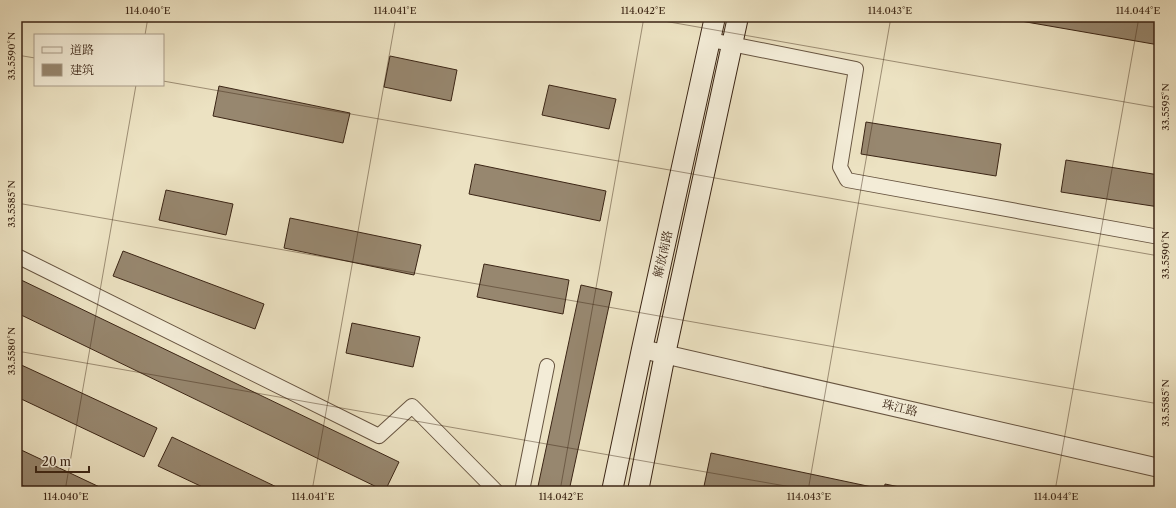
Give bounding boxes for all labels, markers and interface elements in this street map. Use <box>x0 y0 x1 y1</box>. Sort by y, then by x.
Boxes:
text: 114.040°E <box>125 4 171 17</box>
text: 114.041°E <box>373 4 417 17</box>
text: 114.042°E <box>621 4 665 17</box>
text: 114.043°E <box>868 4 912 17</box>
text: 114.044°E <box>1116 4 1160 17</box>
text: 33.5590°N <box>5 32 18 80</box>
legend <box>34 34 164 86</box>
text: 道路 <box>70 42 94 57</box>
text: 建筑 <box>70 62 94 77</box>
text: 33.5595°N <box>1159 83 1172 131</box>
text: 33.5585°N <box>5 180 18 228</box>
street label: 解放南路 <box>650 229 675 279</box>
text: 33.5590°N <box>1159 231 1172 279</box>
text: 33.5580°N <box>5 327 18 375</box>
text: 33.5585°N <box>1159 379 1172 427</box>
street label: 珠江路 <box>881 396 919 419</box>
scale bar <box>36 448 89 474</box>
text: 20 m <box>42 454 71 469</box>
text: 114.040°E <box>43 490 89 503</box>
text: 114.041°E <box>291 490 335 503</box>
text: 114.042°E <box>539 490 583 503</box>
text: 114.043°E <box>787 490 831 503</box>
text: 114.044°E <box>1034 490 1078 503</box>

